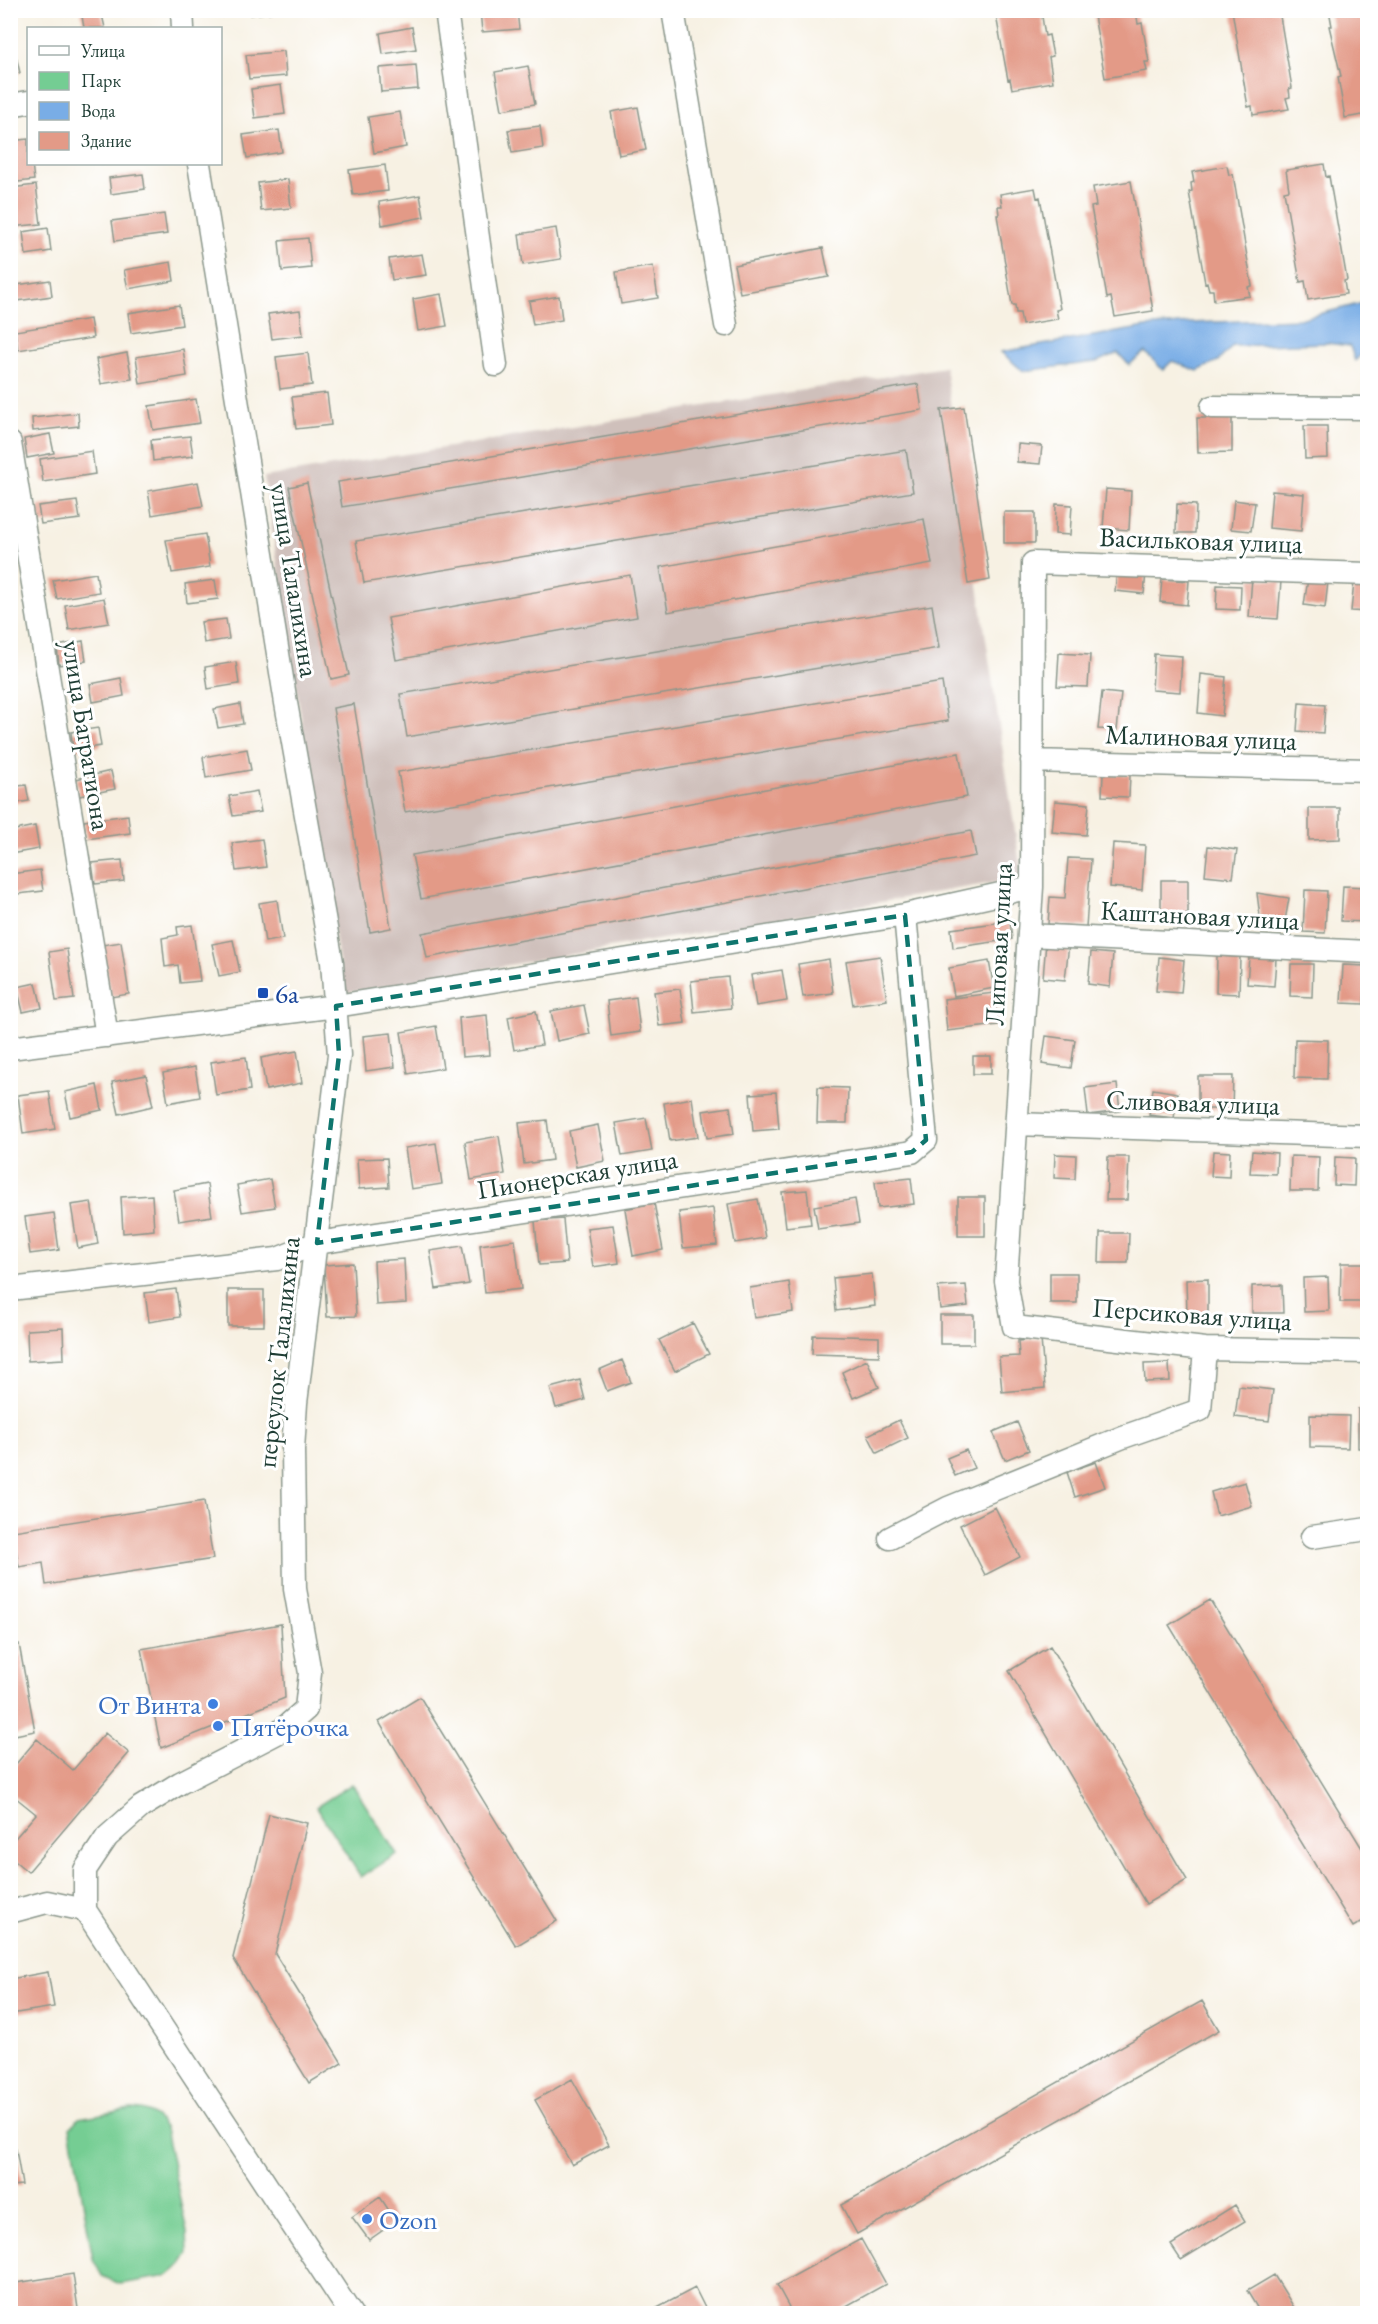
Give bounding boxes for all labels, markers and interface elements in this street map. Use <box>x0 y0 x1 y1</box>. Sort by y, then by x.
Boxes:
legend <box>27 27 222 165</box>
text: Улица <box>80 39 126 62</box>
text: Парк <box>81 69 121 92</box>
text: Вода <box>81 99 116 122</box>
text: Здание <box>81 129 131 152</box>
street label: улица Талалихина <box>262 480 328 680</box>
street label: Васильковая улица <box>1099 519 1303 561</box>
street label: улица Багратиона <box>55 637 119 833</box>
street label: Малиновая улица <box>1104 716 1298 758</box>
street label: Липовая улица <box>976 861 1020 1026</box>
street label: Каштановая улица <box>1100 892 1301 938</box>
place label: 6а <box>275 976 299 1011</box>
marker: 6а <box>256 986 270 1000</box>
street label: Сливовая улица <box>1105 1081 1281 1123</box>
street label: Пионерская улица <box>474 1141 680 1207</box>
street label: переулок Талалихина <box>248 1234 308 1469</box>
street label: Персиковая улица <box>1091 1290 1293 1338</box>
place label: От Винта <box>98 1687 201 1722</box>
marker: От Винта <box>206 1697 220 1711</box>
place label: Пятёрочка <box>230 1709 349 1744</box>
marker: Пятёрочка <box>211 1719 225 1733</box>
place label: Ozon <box>379 2202 437 2237</box>
marker: Ozon <box>360 2212 374 2226</box>

